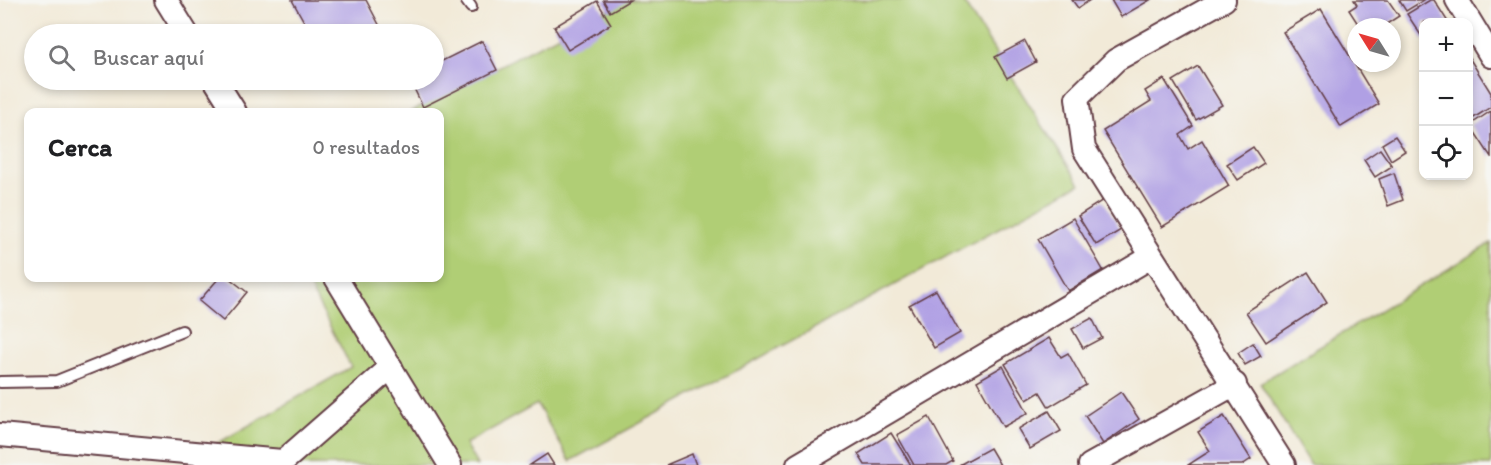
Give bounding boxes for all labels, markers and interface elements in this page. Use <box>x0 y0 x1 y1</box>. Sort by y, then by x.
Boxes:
north arrow <box>1347 18 1401 72</box>
map controls <box>1419 18 1473 180</box>
button: + <box>1419 18 1473 72</box>
search box <box>24 24 444 90</box>
icon: search <box>45 41 78 74</box>
text: Buscar aquí <box>93 44 204 71</box>
button: − <box>1419 72 1473 126</box>
button: locate <box>1419 126 1473 180</box>
text: Cerca <box>48 131 112 163</box>
text: 0 resultados <box>312 135 420 159</box>

